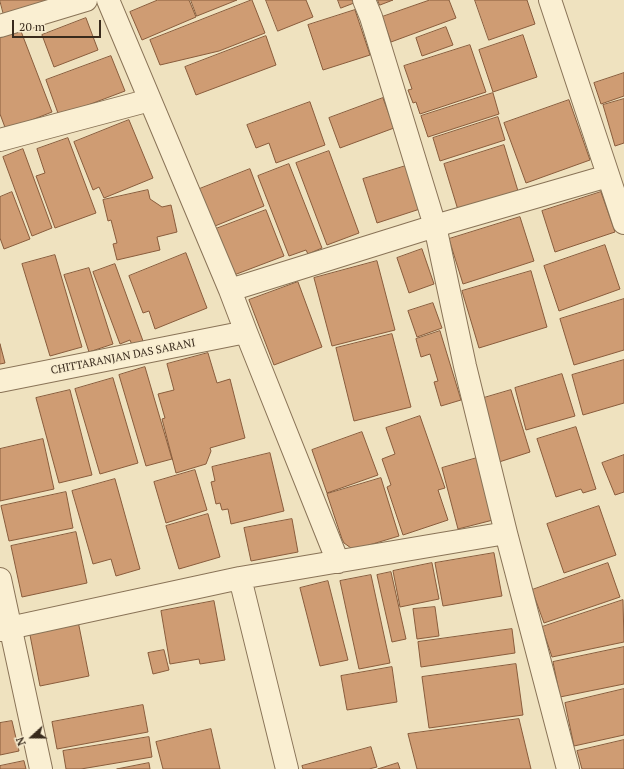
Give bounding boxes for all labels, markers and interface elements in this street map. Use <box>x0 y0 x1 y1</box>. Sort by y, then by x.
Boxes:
scale bar <box>14 12 103 38</box>
text: 20 m <box>19 19 45 34</box>
street label: CHITTARANJAN DAS SARANI <box>50 337 196 377</box>
north arrow <box>12 717 52 757</box>
text: N <box>13 735 29 748</box>

